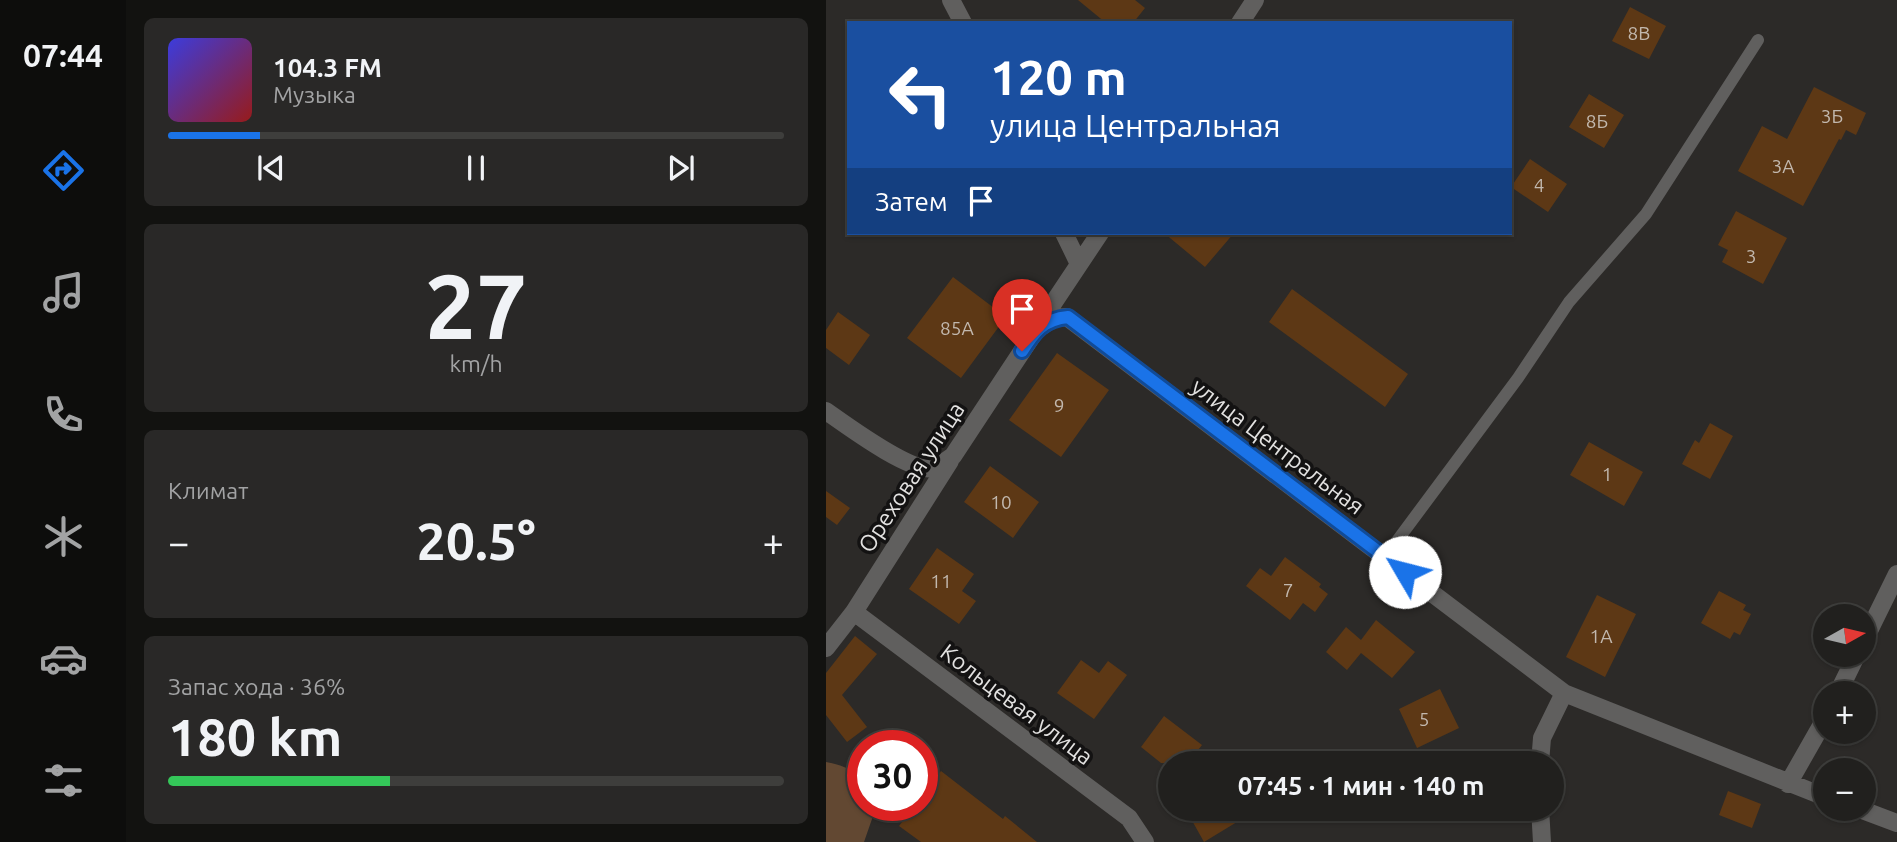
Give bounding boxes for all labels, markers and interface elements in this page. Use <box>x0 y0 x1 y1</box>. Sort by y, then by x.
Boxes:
house number: 8В <box>1628 22 1650 44</box>
text: 07:44 <box>23 37 103 73</box>
icon: left <box>875 49 966 140</box>
text: 120 m <box>990 49 1127 104</box>
text: 104.3 FM <box>273 53 382 82</box>
text: Музыка <box>273 82 356 107</box>
house number: 3Б <box>1821 105 1843 127</box>
text: улица Центральная <box>990 107 1281 143</box>
house number: 8Б <box>1586 110 1608 132</box>
icon: directions <box>39 146 88 195</box>
icon: previous <box>252 149 290 187</box>
icon: pause <box>457 149 495 187</box>
icon: next <box>662 149 700 187</box>
house number: 3А <box>1771 155 1795 177</box>
house number: 4 <box>1534 174 1544 196</box>
icon: arrive <box>962 182 1000 220</box>
text: Затем <box>875 187 948 216</box>
house number: 3 <box>1746 245 1756 267</box>
text: 27 <box>425 254 527 356</box>
icon: music <box>39 268 88 317</box>
pin <box>992 279 1052 351</box>
icon: arrive <box>1003 290 1041 328</box>
house number: 85А <box>940 317 975 339</box>
text: km/h <box>449 351 503 376</box>
street label: улица Центральная <box>1187 373 1369 519</box>
icon: phone <box>39 390 88 439</box>
house number: 9 <box>1054 394 1064 416</box>
street label: Ореховая улица <box>853 397 969 557</box>
house number: 1 <box>1602 463 1612 485</box>
text: Климат <box>168 478 248 503</box>
house number: 10 <box>990 491 1012 513</box>
icon: climate <box>39 512 88 561</box>
text: 20.5° <box>416 512 536 570</box>
text: − <box>168 521 189 563</box>
text: + <box>763 521 784 563</box>
position arrow <box>1368 535 1442 609</box>
house number: 11 <box>930 570 952 592</box>
house number: 7 <box>1283 579 1293 601</box>
north arrow <box>1813 604 1876 667</box>
map controls <box>1813 604 1876 821</box>
house number: 1А <box>1589 625 1613 647</box>
icon: car <box>39 634 88 683</box>
street label: Кольцевая улица <box>936 639 1098 769</box>
text: Запас хода · 36% <box>168 674 345 699</box>
button: + <box>1813 681 1876 744</box>
text: 180 km <box>168 708 342 766</box>
house number: 5 <box>1419 708 1429 730</box>
speed limit sign: 30 <box>847 730 938 821</box>
icon: filters <box>39 756 88 805</box>
button: − <box>1813 758 1876 821</box>
text: 07:45 · 1 мин · 140 m <box>1238 771 1484 800</box>

